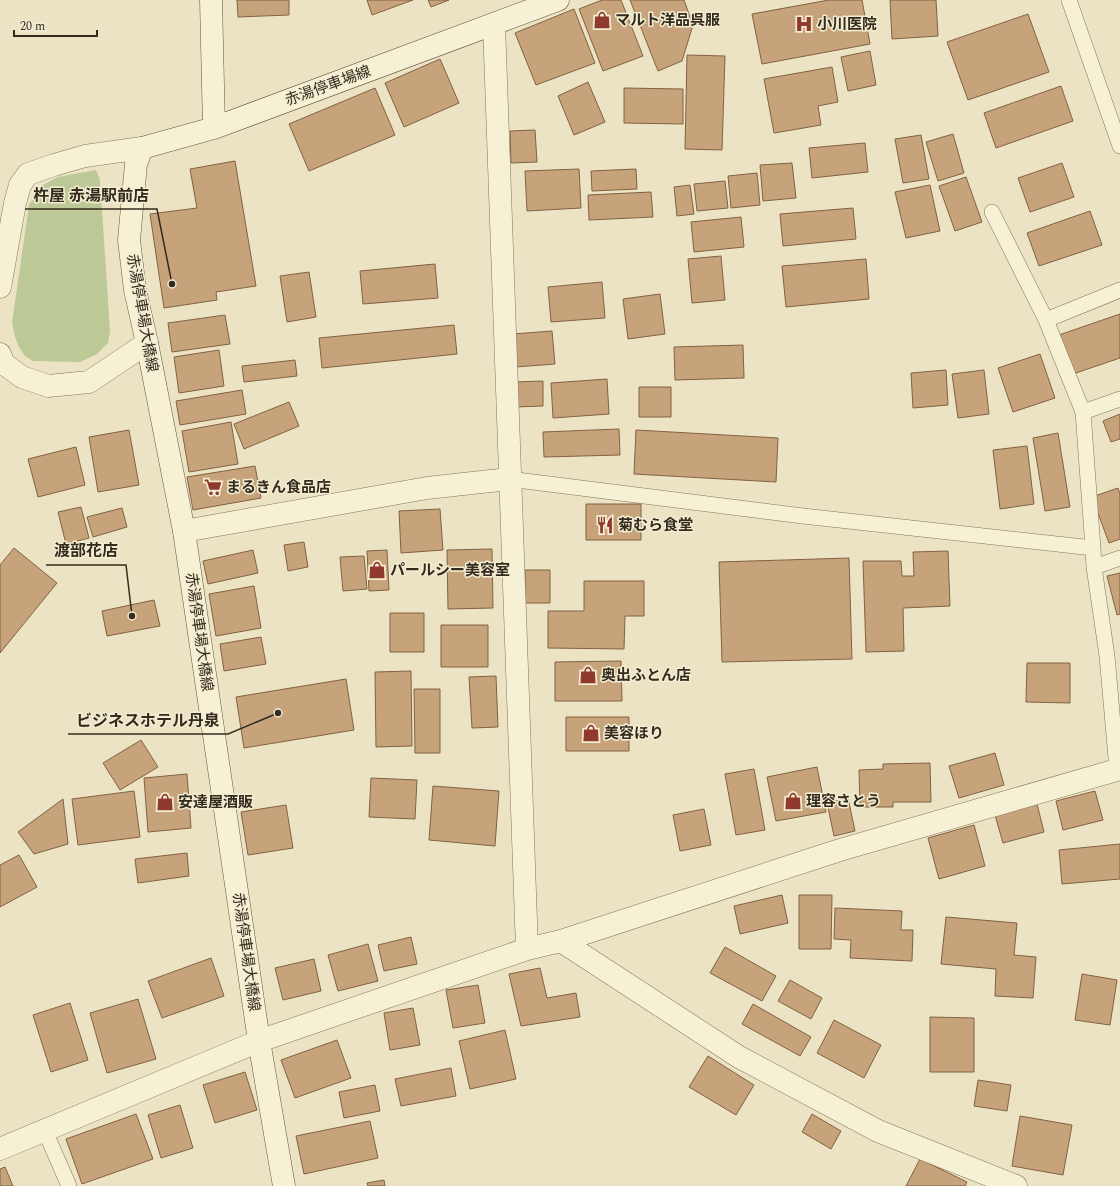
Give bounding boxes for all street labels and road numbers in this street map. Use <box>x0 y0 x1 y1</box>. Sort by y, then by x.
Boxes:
street label: 赤湯停車場線 <box>282 60 374 112</box>
street label: 赤湯停車場大橋線 <box>120 252 164 374</box>
street label: 赤湯停車場大橋線 <box>179 571 219 693</box>
street label: 赤湯停車場大橋線 <box>226 891 266 1013</box>

